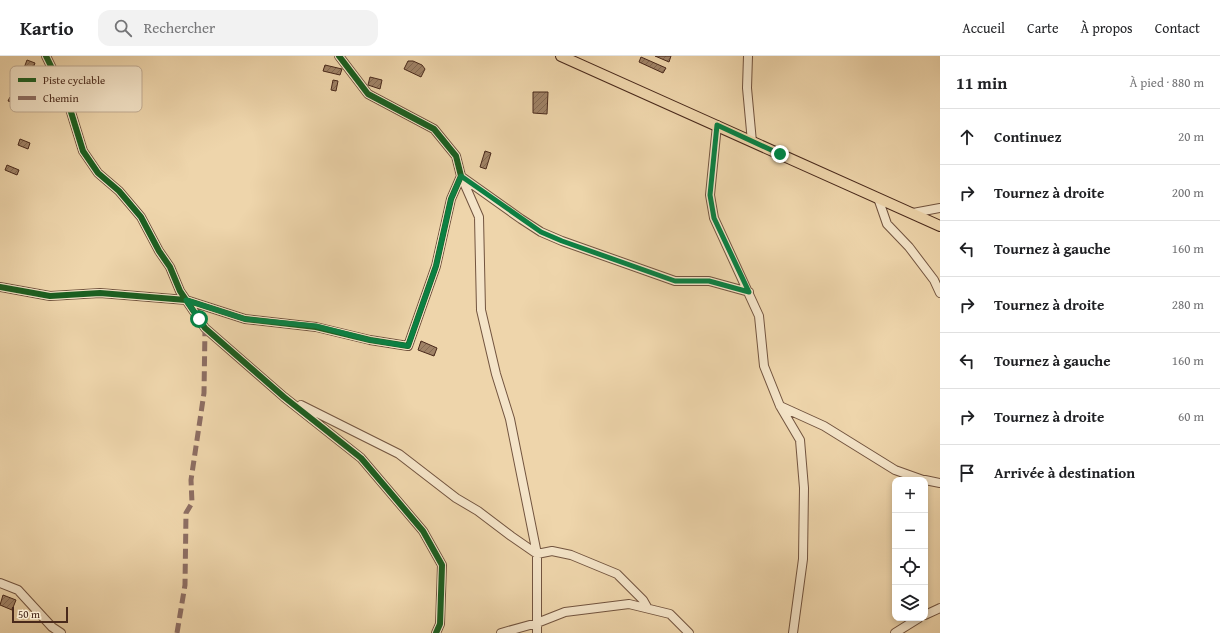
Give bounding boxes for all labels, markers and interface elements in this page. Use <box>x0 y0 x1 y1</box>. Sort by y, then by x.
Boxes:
search box <box>98 10 378 46</box>
text: Kartio <box>20 14 74 42</box>
icon: search <box>112 17 134 39</box>
text: Rechercher <box>144 17 215 38</box>
text: Accueil <box>962 18 1005 38</box>
text: Carte <box>1027 18 1059 38</box>
text: À propos <box>1081 18 1133 38</box>
text: Contact <box>1155 18 1200 38</box>
legend <box>10 66 142 112</box>
text: 11 min <box>956 70 1007 95</box>
text: Piste cyclable <box>43 72 105 88</box>
text: À pied · 880 m <box>1129 73 1204 92</box>
text: Chemin <box>43 90 79 106</box>
icon: ahead <box>956 126 978 148</box>
text: Continuez <box>994 126 1062 147</box>
text: 20 m <box>1178 127 1204 146</box>
route end <box>771 145 789 163</box>
icon: right <box>956 182 978 204</box>
text: Tournez à droite <box>994 182 1104 203</box>
text: 200 m <box>1172 183 1204 202</box>
icon: left <box>956 238 978 260</box>
text: Tournez à gauche <box>994 238 1111 259</box>
text: 160 m <box>1172 239 1204 258</box>
icon: right <box>956 294 978 316</box>
text: Tournez à droite <box>994 294 1104 315</box>
text: 280 m <box>1172 295 1204 314</box>
route start <box>190 310 208 328</box>
icon: left <box>956 350 978 372</box>
text: Tournez à gauche <box>994 350 1111 371</box>
text: 160 m <box>1172 351 1204 370</box>
icon: right <box>956 406 978 428</box>
text: Tournez à droite <box>994 406 1104 427</box>
text: 60 m <box>1178 407 1204 426</box>
icon: arrive <box>956 462 978 484</box>
text: Arrivée à destination <box>994 462 1135 483</box>
map controls <box>892 477 928 621</box>
button: + <box>892 477 928 513</box>
button: − <box>892 513 928 549</box>
button: locate <box>892 549 928 585</box>
button: layers <box>892 585 928 621</box>
scale bar <box>12 605 68 624</box>
text: 50 m <box>18 606 40 622</box>

